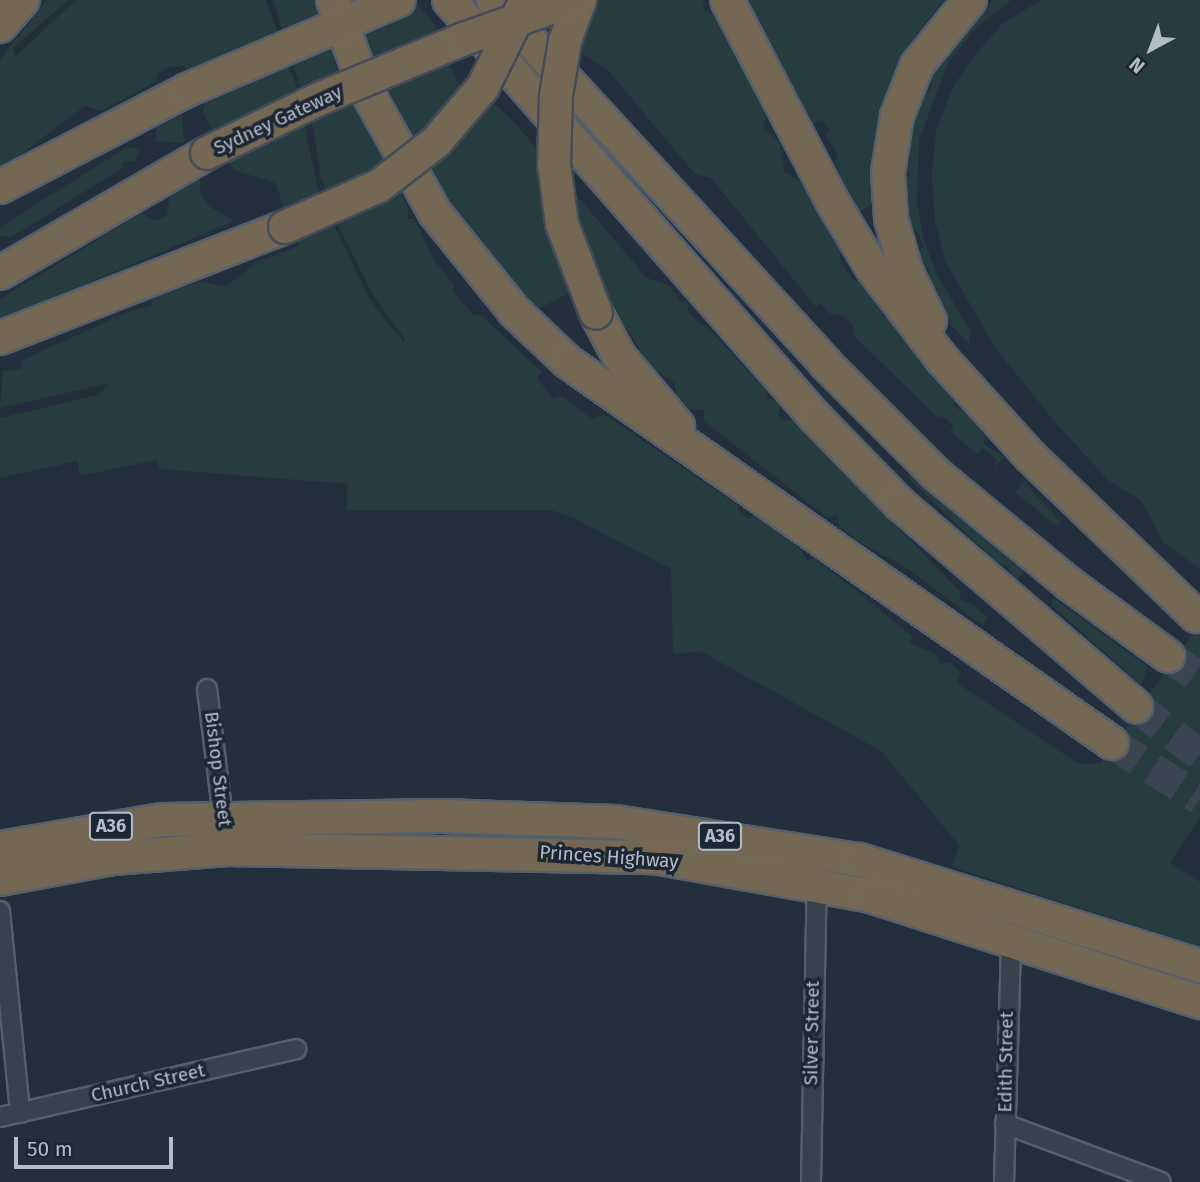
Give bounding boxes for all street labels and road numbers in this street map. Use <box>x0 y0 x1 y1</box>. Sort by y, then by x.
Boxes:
street label: Sydney Gateway <box>210 80 346 160</box>
street label: Bishop Street <box>200 710 236 828</box>
road number: A36 <box>88 812 134 840</box>
road number: A36 <box>697 822 743 850</box>
street label: Princes Highway <box>539 841 679 873</box>
street label: Silver Street <box>800 980 824 1086</box>
street label: Edith Street <box>994 1011 1018 1113</box>
street label: Church Street <box>89 1059 207 1107</box>

